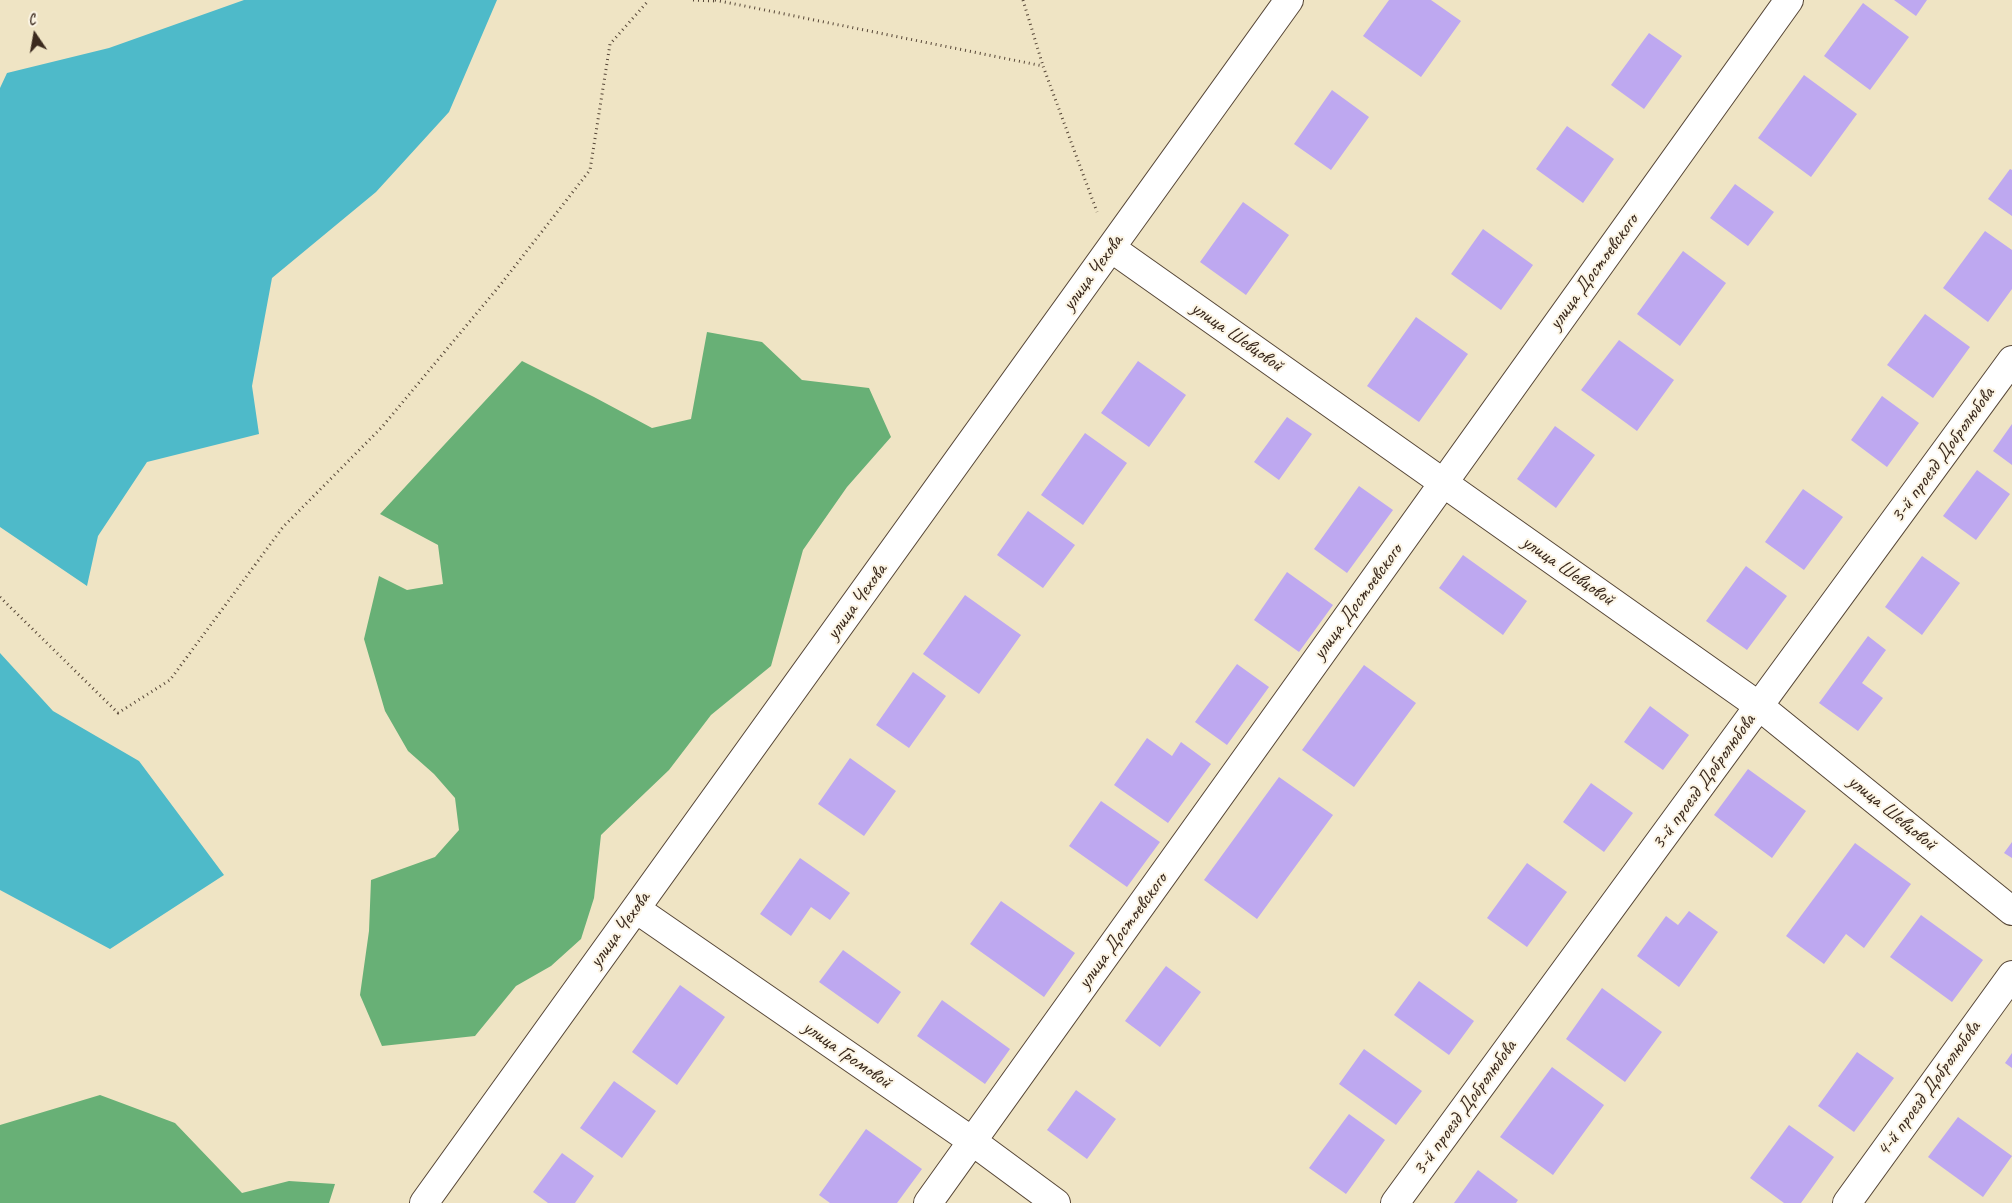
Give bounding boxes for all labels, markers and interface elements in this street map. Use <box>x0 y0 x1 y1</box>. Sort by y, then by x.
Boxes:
north arrow <box>10 10 60 60</box>
text: С <box>27 11 37 29</box>
street label: улица Достоевского <box>1544 209 1644 335</box>
street label: улица Чехова <box>1057 230 1129 316</box>
street label: улица Шевцовой <box>1186 296 1288 378</box>
street label: 3-й проезд Добролюбова <box>1886 383 2000 527</box>
street label: улица Шевцовой <box>1517 530 1619 612</box>
street label: улица Достоевского <box>1308 539 1408 665</box>
street label: улица Чехова <box>821 559 893 645</box>
street label: 3-й проезд Добролюбова <box>1647 710 1761 854</box>
street label: улица Шевцовой <box>1843 770 1941 856</box>
street label: улица Достоевского <box>1073 868 1173 994</box>
street label: улица Чехова <box>584 887 656 973</box>
street label: улица Громовой <box>798 1016 896 1094</box>
street label: 4-й проезд Добролюбова <box>1872 1017 1986 1161</box>
street label: 3-й проезд Добролюбова <box>1408 1036 1522 1180</box>

